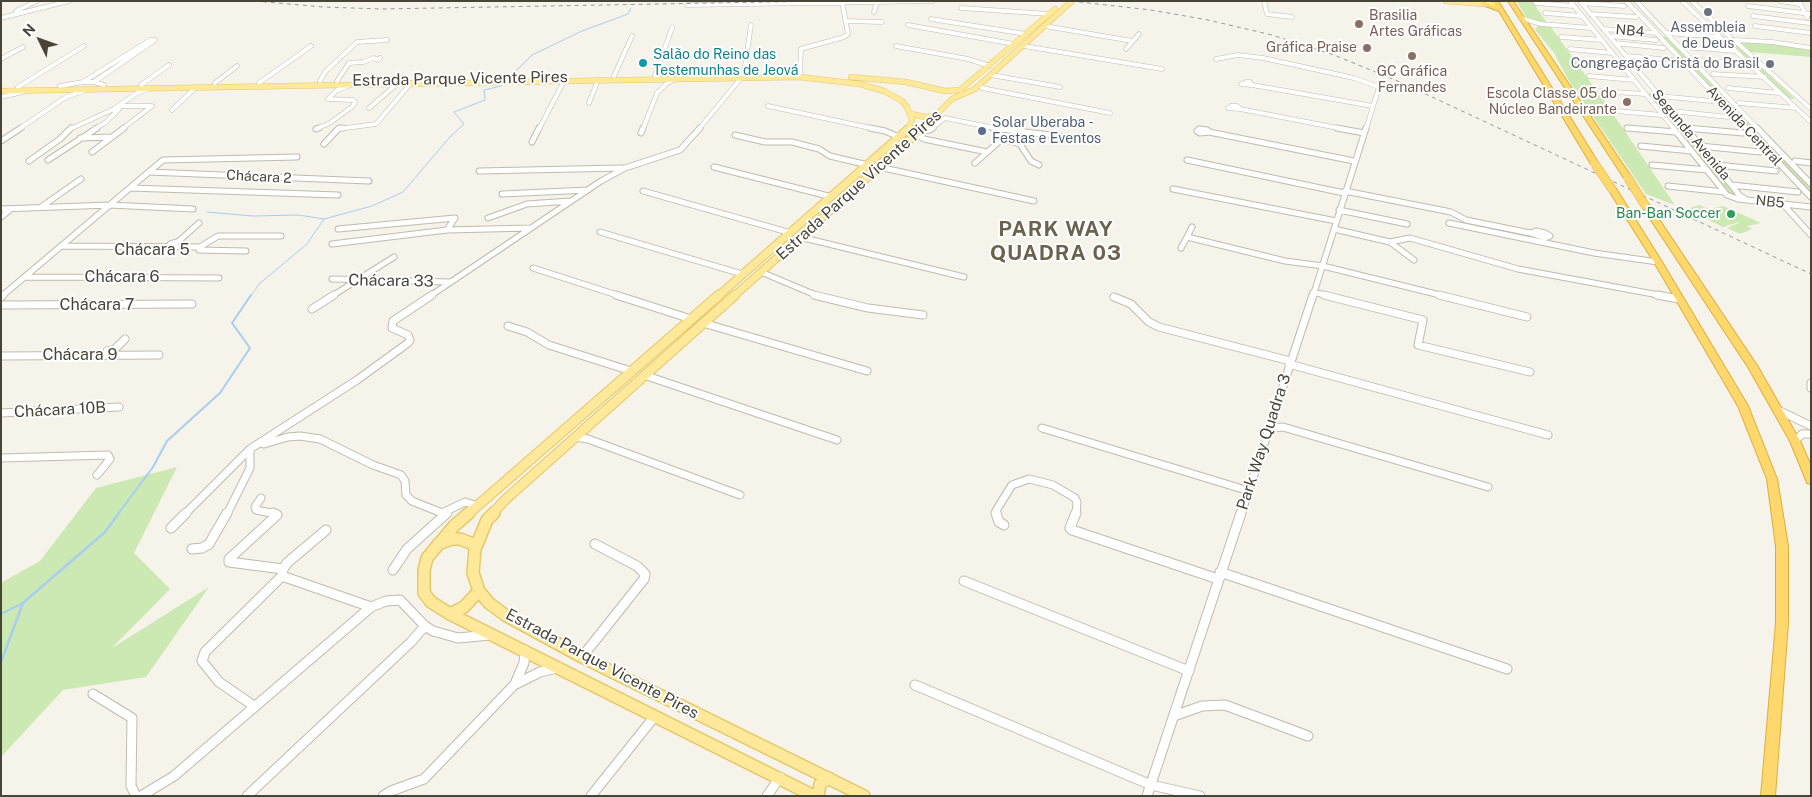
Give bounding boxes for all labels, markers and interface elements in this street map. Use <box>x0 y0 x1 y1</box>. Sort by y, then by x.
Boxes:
marker: Assembleia de Deus <box>1702 6 1714 18</box>
place label: Brasilia Artes Gráficas <box>1369 8 1462 40</box>
north arrow <box>15 15 65 65</box>
marker: Brasilia Artes Gráficas <box>1353 18 1365 30</box>
place label: Assembleia de Deus <box>1670 20 1746 52</box>
text: N <box>19 21 38 39</box>
street label: NB4 <box>1615 21 1645 41</box>
place label: Gráfica Praise <box>1266 40 1357 56</box>
marker: Gráfica Praise <box>1361 42 1373 54</box>
place label: Salão do Reino das Testemunhas de Jeová <box>653 47 798 80</box>
marker: GC Gráfica Fernandes <box>1406 50 1418 62</box>
place label: Congregação Cristã do Brasil <box>1571 56 1760 72</box>
marker: Salão do Reino das Testemunhas de Jeová <box>637 57 649 69</box>
marker: Congregação Cristã do Brasil <box>1764 58 1776 70</box>
place label: GC Gráfica Fernandes <box>1377 64 1447 96</box>
street label: Estrada Parque Vicente Pires <box>352 68 568 90</box>
street label: Avenida Central <box>1703 83 1785 169</box>
place label: Escola Classe 05 do Núcleo Bandeirante <box>1486 86 1617 118</box>
street label: Segunda Avenida <box>1648 86 1734 184</box>
marker: Escola Classe 05 do Núcleo Bandeirante <box>1621 96 1633 108</box>
street label: Estrada Parque Vicente Pires <box>772 106 946 264</box>
place label: Solar Uberaba - Festas e Eventos <box>992 115 1101 148</box>
marker: Solar Uberaba - Festas e Eventos <box>976 125 988 137</box>
street label: Chácara 2 <box>226 167 292 187</box>
street label: NB5 <box>1755 192 1785 212</box>
place label: Ban-Ban Soccer <box>1616 206 1721 222</box>
marker: Ban-Ban Soccer <box>1725 208 1737 220</box>
district label: PARK WAY QUADRA 03 <box>989 217 1123 267</box>
street label: Chácara 5 <box>114 240 190 260</box>
street label: Chácara 6 <box>84 267 160 287</box>
street label: Chácara 33 <box>348 271 434 291</box>
street label: Chácara 7 <box>60 295 134 315</box>
street label: Chácara 9 <box>42 345 118 365</box>
street label: Park Way Quadra 3 <box>1233 371 1295 513</box>
street label: Chácara 10B <box>13 398 107 422</box>
street label: Estrada Parque Vicente Pires <box>502 605 702 723</box>

